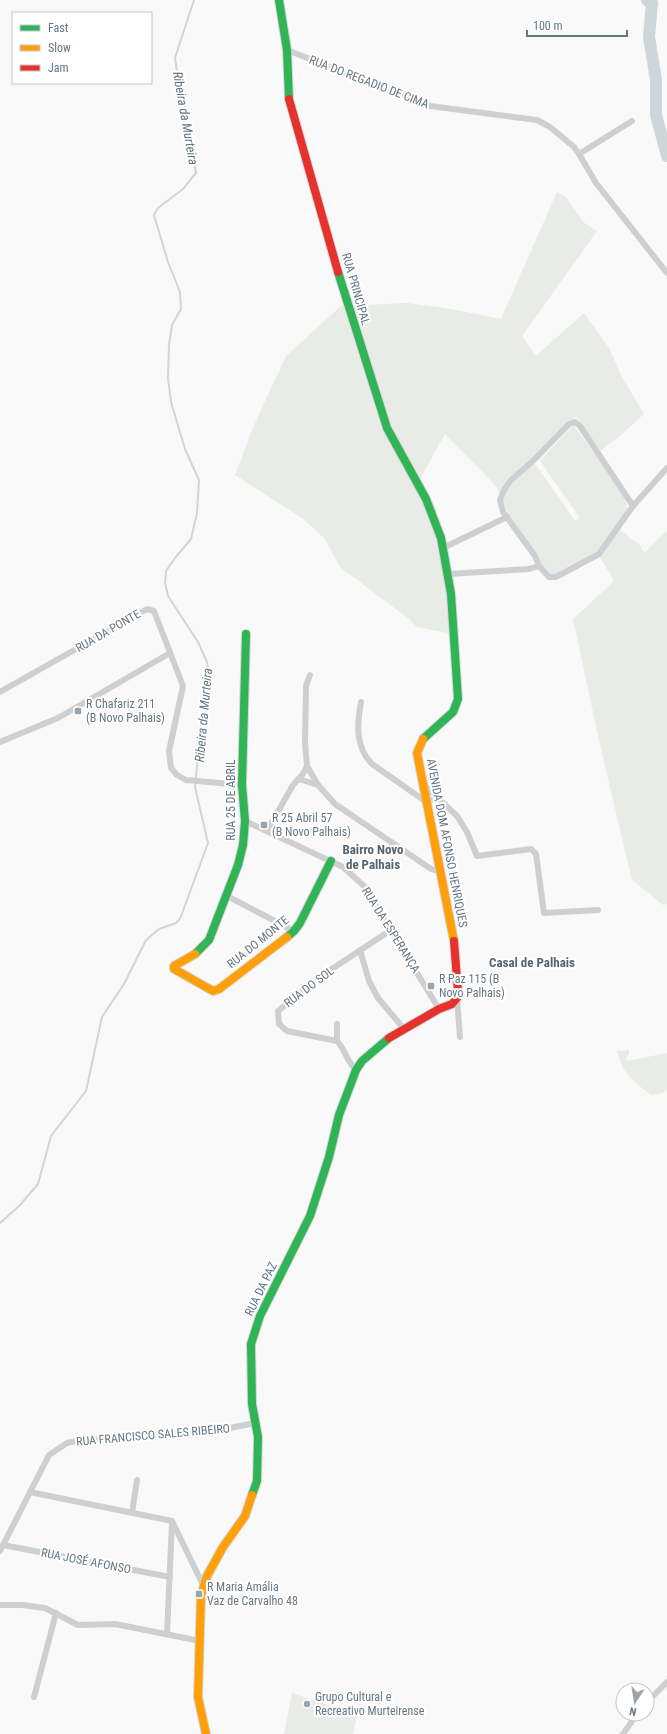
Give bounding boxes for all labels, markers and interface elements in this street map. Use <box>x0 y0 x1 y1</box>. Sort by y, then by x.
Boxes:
legend <box>12 12 152 84</box>
scale bar <box>527 12 627 38</box>
text: 100 m <box>533 19 563 33</box>
text: Fast <box>48 21 69 35</box>
text: Slow <box>48 41 71 55</box>
street label: RUA DO REGADIO DE CIMA <box>307 53 431 111</box>
text: Jam <box>48 61 69 75</box>
water label: Ribeira da Murteira <box>170 70 201 166</box>
street label: RUA PRINCIPAL <box>339 251 373 327</box>
street label: RUA DA PONTE <box>73 607 143 655</box>
water label: Ribeira da Murteira <box>192 667 215 763</box>
place label: R Chafariz 211 (B Novo Palhais) <box>86 697 165 725</box>
marker: R Chafariz 211 (B Novo Palhais) <box>73 706 83 716</box>
street label: AVENIDA DOM AFONSO HENRIQUES <box>424 757 470 929</box>
street label: RUA 25 DE ABRIL <box>224 759 238 841</box>
place label: R 25 Abril 57 (B Novo Palhais) <box>272 811 351 839</box>
marker: R 25 Abril 57 (B Novo Palhais) <box>259 820 269 830</box>
district label: Bairro Novo de Palhais <box>342 842 404 872</box>
street label: RUA DA ESPERANÇA <box>359 885 423 975</box>
street label: RUA DO MONTE <box>224 913 292 971</box>
district label: Casal de Palhais <box>489 955 575 970</box>
street label: RUA DO SOL <box>281 964 337 1010</box>
place label: R Paz 115 (B Novo Palhais) <box>439 972 505 1000</box>
marker: R Paz 115 (B Novo Palhais) <box>426 981 436 991</box>
street label: RUA DA PAZ <box>242 1260 280 1318</box>
street label: RUA FRANCISCO SALES RIBEIRO <box>76 1421 230 1449</box>
street label: RUA JOSÉ AFONSO <box>40 1544 132 1577</box>
place label: R Maria Amália Vaz de Carvalho 48 <box>207 1580 298 1608</box>
marker: R Maria Amália Vaz de Carvalho 48 <box>194 1589 204 1599</box>
north arrow <box>615 1682 655 1722</box>
place label: Grupo Cultural e Recreativo Murteirense <box>315 1690 425 1718</box>
marker: Grupo Cultural e Recreativo Murteirense <box>302 1699 312 1709</box>
text: N <box>628 1704 638 1718</box>

